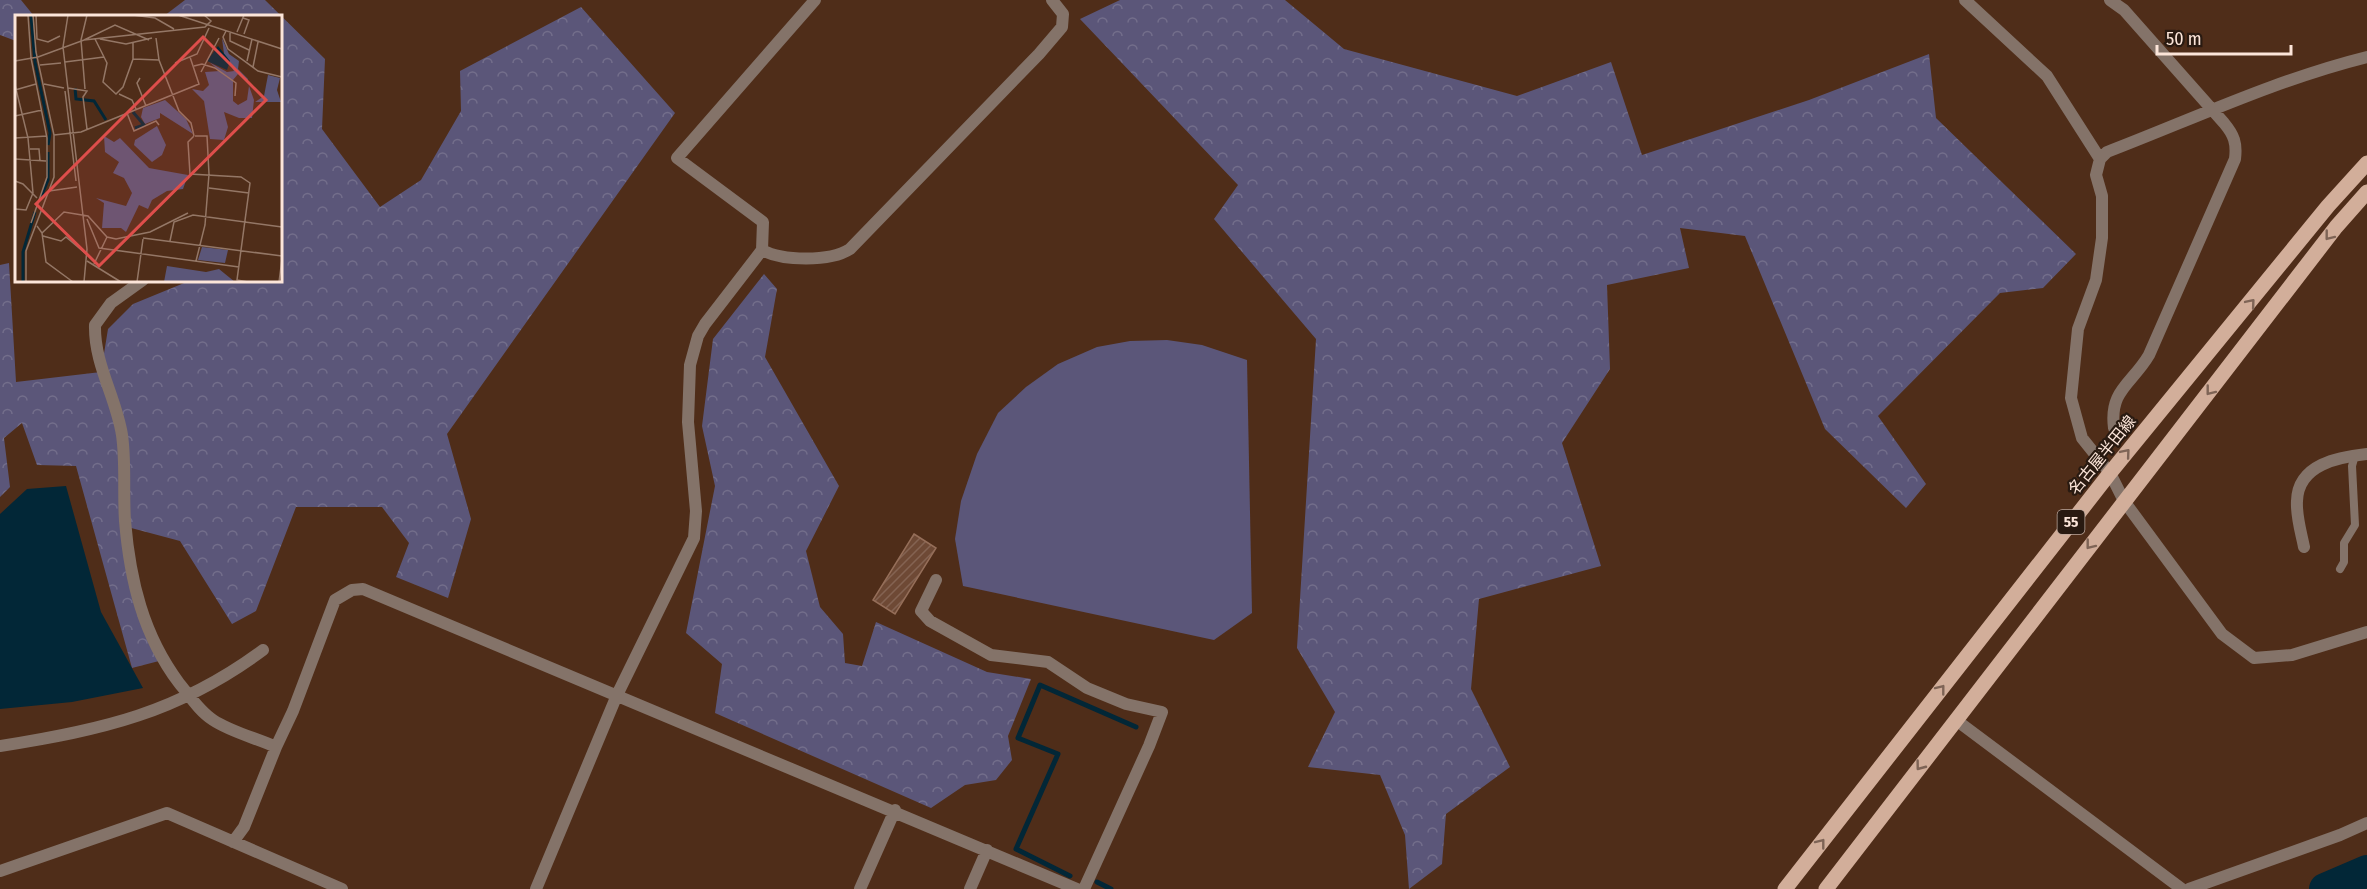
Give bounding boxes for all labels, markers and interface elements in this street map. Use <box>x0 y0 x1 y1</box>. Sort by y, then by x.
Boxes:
inset map <box>15 15 282 282</box>
scale bar <box>2157 18 2290 56</box>
text: 50 m <box>2166 28 2202 50</box>
one-way arrow <box>2325 230 2336 241</box>
one-way arrow <box>2244 299 2255 310</box>
one-way arrow <box>2206 384 2217 395</box>
street label: 名古屋半田線 <box>2064 412 2140 498</box>
one-way arrow <box>2119 449 2130 460</box>
road number: 55 <box>2058 510 2084 534</box>
one-way arrow <box>2087 538 2098 549</box>
one-way arrow <box>1933 685 1944 696</box>
one-way arrow <box>1916 759 1927 770</box>
one-way arrow <box>1813 839 1824 850</box>

